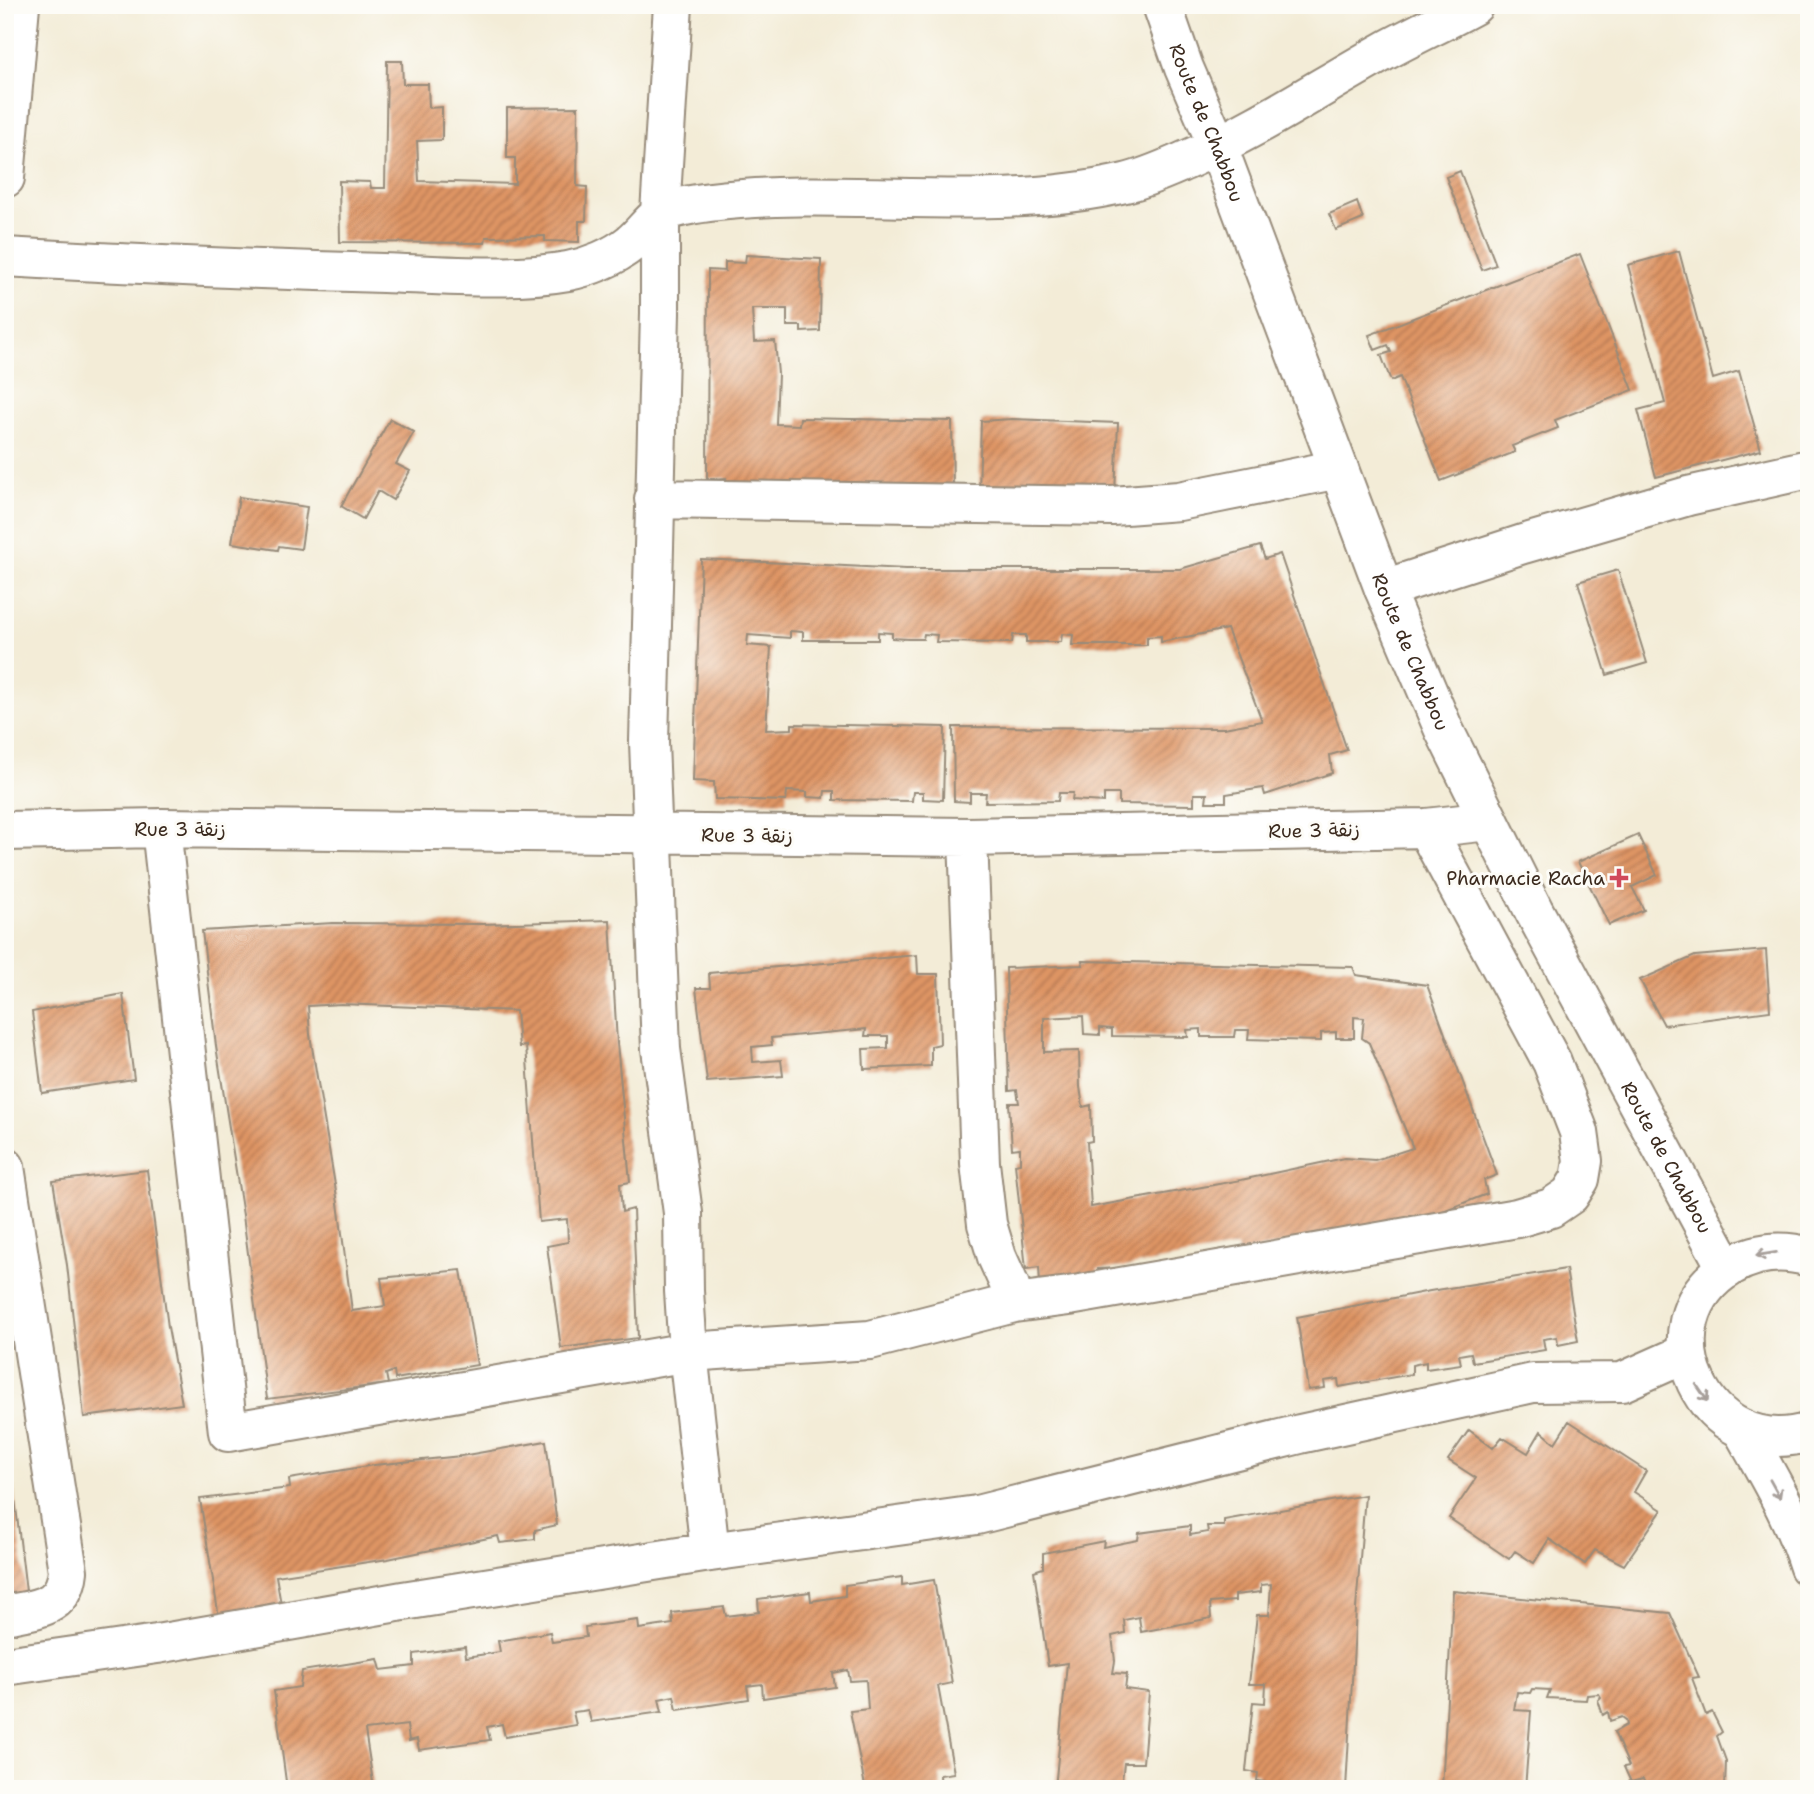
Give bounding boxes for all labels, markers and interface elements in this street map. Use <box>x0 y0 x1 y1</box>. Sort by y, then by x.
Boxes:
street label: Route de Chabbou <box>1163 40 1250 206</box>
street label: Route de Chabbou <box>1366 570 1455 734</box>
street label: Rue 3 زنقة <box>134 817 226 842</box>
street label: Rue 3 زنقة <box>1268 817 1360 844</box>
street label: Rue 3 زنقة <box>701 822 793 849</box>
place label: Pharmacie Racha <box>1446 866 1605 891</box>
marker: Pharmacie Racha <box>1611 870 1627 886</box>
street label: Route de Chabbou <box>1615 1077 1717 1238</box>
one-way arrow <box>1756 1248 1778 1261</box>
one-way arrow <box>1695 1383 1709 1402</box>
one-way arrow <box>1768 1478 1782 1498</box>

